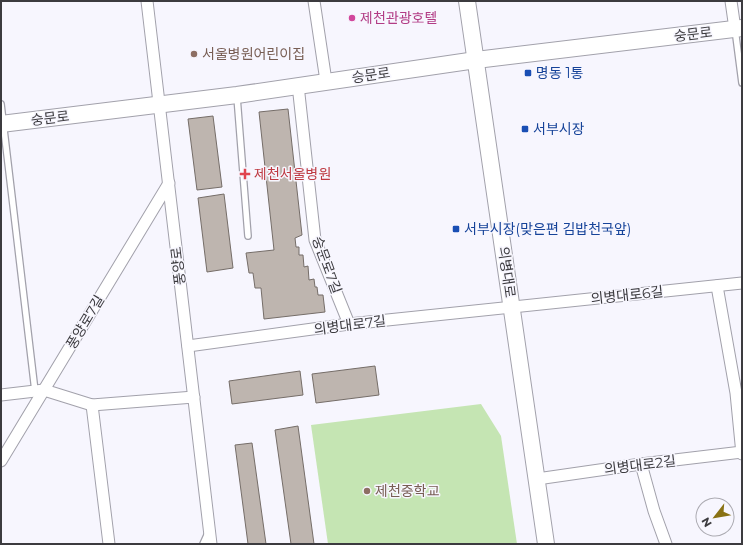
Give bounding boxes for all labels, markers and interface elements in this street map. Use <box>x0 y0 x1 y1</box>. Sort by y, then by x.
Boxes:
place label: 제천관광호텔 <box>360 9 437 27</box>
marker: 제천관광호텔 <box>347 13 357 23</box>
street label: 숭문로 <box>673 23 713 45</box>
place label: 서울병원어린이집 <box>202 45 305 63</box>
marker: 서울병원어린이집 <box>189 49 199 59</box>
street label: 숭문로 <box>351 63 392 87</box>
place label: 명동 1통 <box>536 64 583 82</box>
marker: 명동 1통 <box>523 68 533 78</box>
street label: 숭문로 <box>30 107 70 129</box>
place label: 서부시장 <box>533 120 585 138</box>
marker: 서부시장 <box>520 124 530 134</box>
place label: 제천서울병원 <box>254 165 331 183</box>
marker: 제천서울병원 <box>239 168 251 180</box>
place label: 서부시장(맞은편 김밥천국앞) <box>464 220 631 238</box>
marker: 서부시장(맞은편 김밥천국앞) <box>451 224 461 234</box>
street label: 숭문로7길 <box>308 234 346 296</box>
street label: 의병대로 <box>495 245 520 299</box>
street label: 풍양로 <box>167 246 189 286</box>
street label: 의병대로6길 <box>590 282 664 308</box>
street label: 풍양로7길 <box>62 292 108 352</box>
street label: 의병대로7길 <box>313 312 387 338</box>
street label: 의병대로2길 <box>603 452 677 478</box>
place label: 제천중학교 <box>375 482 440 500</box>
marker: 제천중학교 <box>362 486 372 496</box>
north arrow <box>695 497 735 537</box>
text: N <box>698 515 715 530</box>

